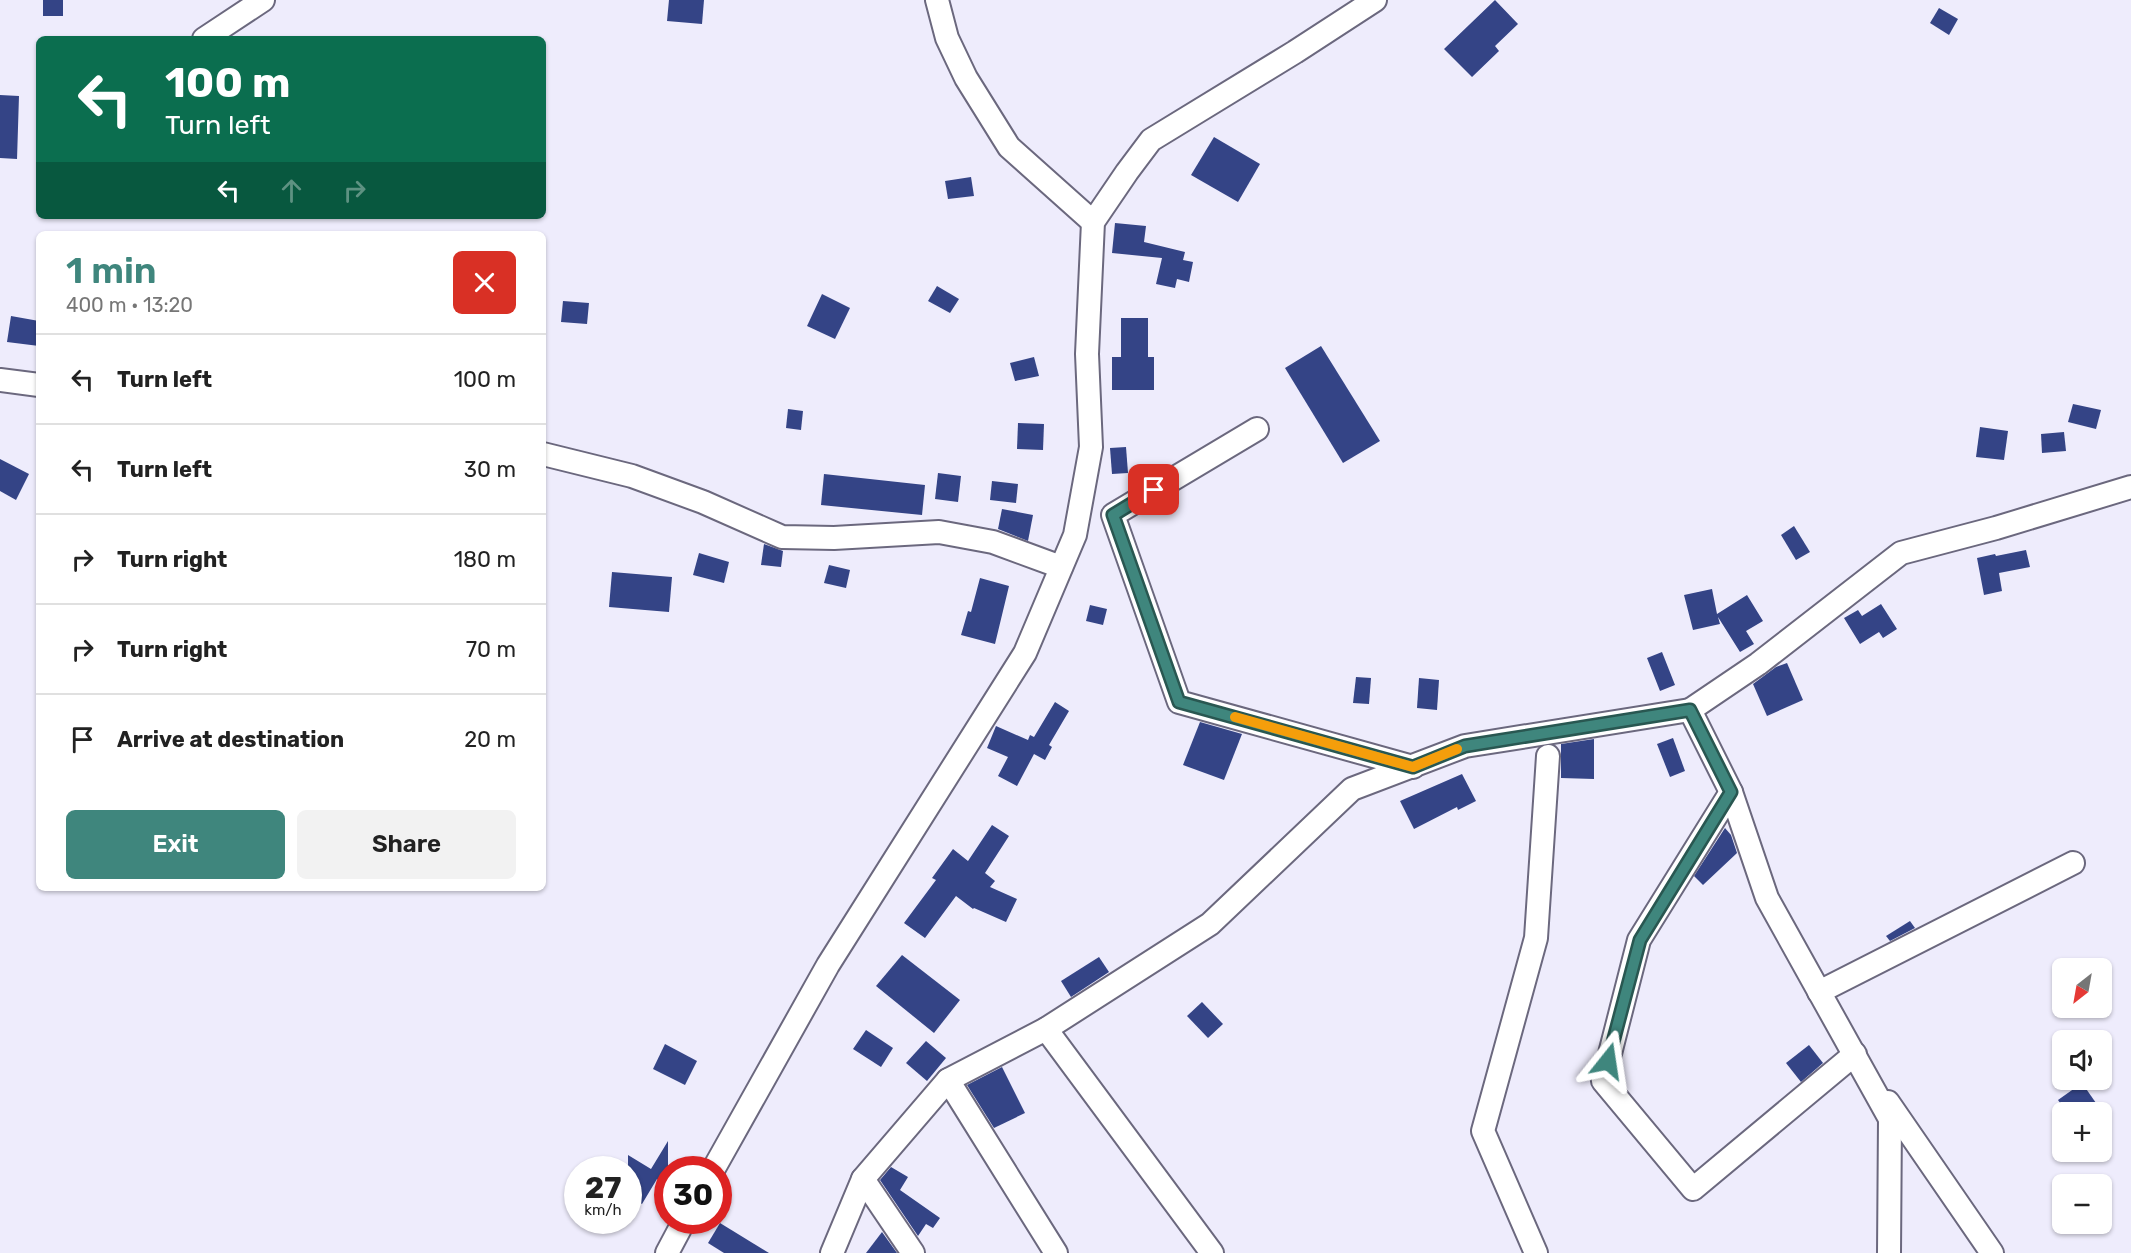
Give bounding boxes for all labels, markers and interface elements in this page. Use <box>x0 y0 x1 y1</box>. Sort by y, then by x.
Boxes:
text: 100 m <box>165 58 290 108</box>
icon: left <box>66 60 144 138</box>
text: Turn left <box>165 109 270 141</box>
icon: left <box>212 174 245 207</box>
icon: ahead <box>275 174 308 207</box>
icon: right <box>338 174 371 207</box>
text: 1 min <box>66 249 157 292</box>
button: close <box>453 251 516 314</box>
text: 400 m · 13:20 <box>66 293 193 317</box>
icon: left <box>66 363 99 396</box>
text: Turn left <box>117 366 212 393</box>
text: 100 m <box>454 366 516 393</box>
icon: left <box>66 453 99 486</box>
text: Turn left <box>117 456 212 483</box>
text: 30 m <box>464 456 516 483</box>
pin <box>1128 464 1179 515</box>
icon: arrive <box>1137 473 1170 506</box>
icon: right <box>66 543 99 576</box>
text: Turn right <box>117 546 227 573</box>
text: 180 m <box>454 546 516 573</box>
icon: right <box>66 633 99 666</box>
text: Turn right <box>117 636 227 663</box>
text: 70 m <box>466 636 516 663</box>
icon: arrive <box>66 723 99 756</box>
text: Arrive at destination <box>117 726 344 753</box>
text: 20 m <box>464 726 516 753</box>
button: Exit <box>66 810 285 879</box>
button: Share <box>297 810 516 879</box>
north arrow <box>2052 958 2112 1018</box>
map controls <box>2052 958 2112 1234</box>
position arrow <box>1576 1029 1640 1093</box>
button: sound <box>2052 1030 2112 1090</box>
button: + <box>2052 1102 2112 1162</box>
speed limit sign: 30 <box>654 1156 732 1234</box>
text: 27 <box>585 1170 621 1206</box>
button: − <box>2052 1174 2112 1234</box>
text: km/h <box>584 1201 622 1219</box>

